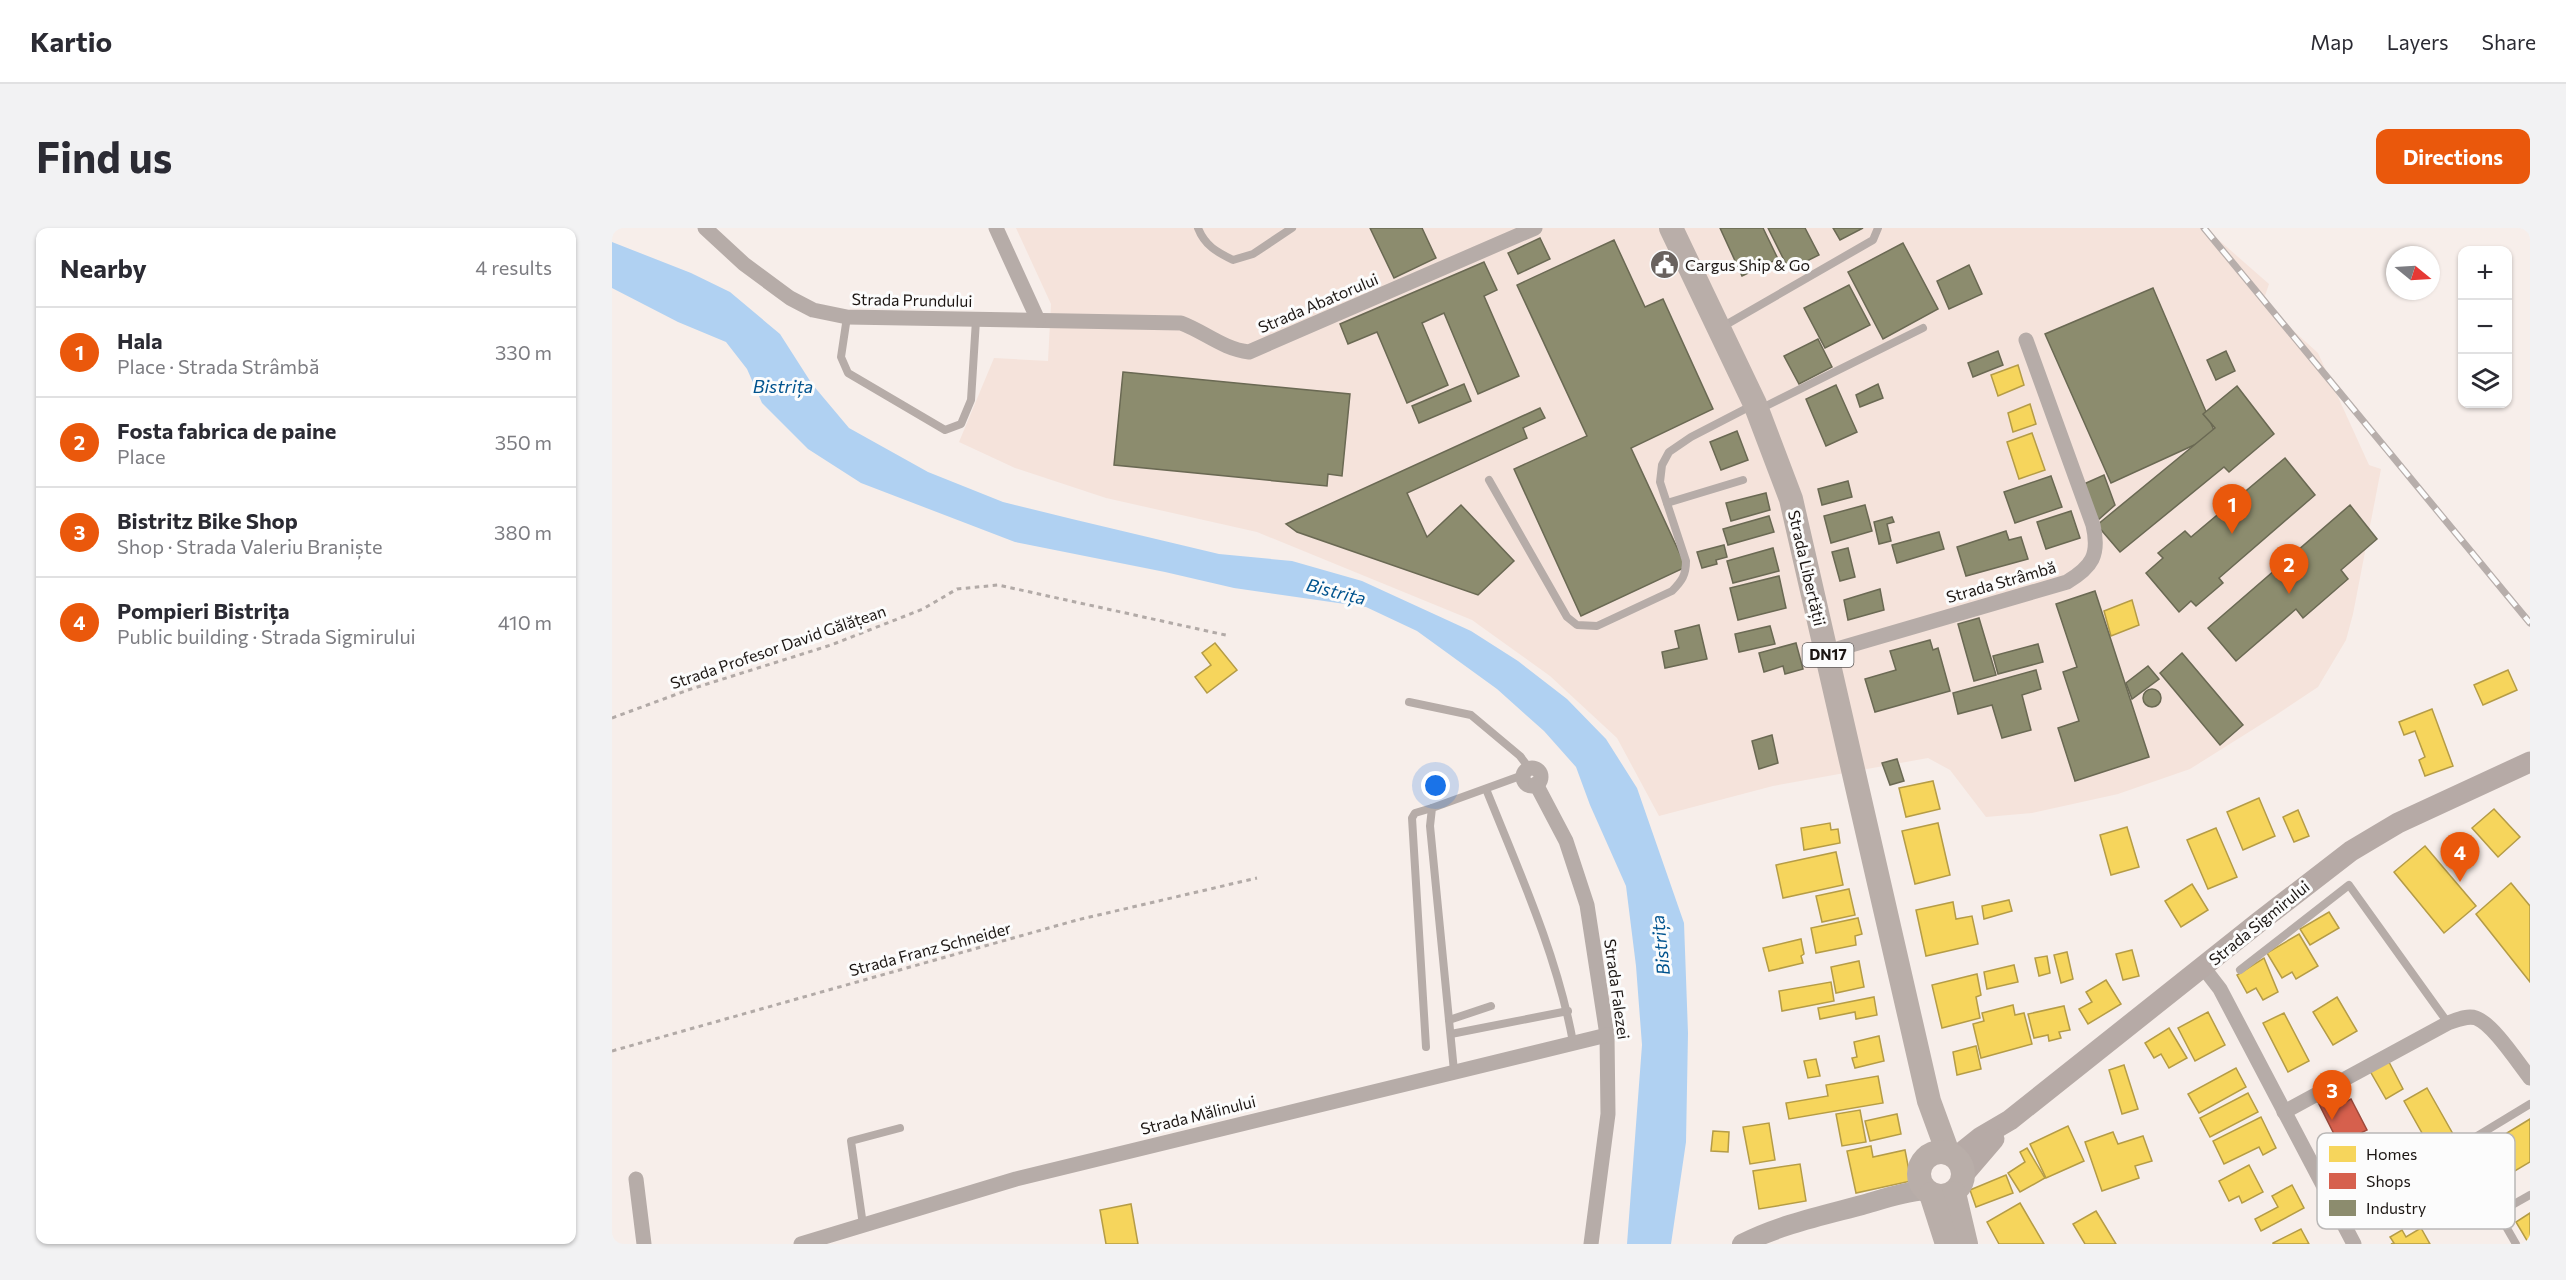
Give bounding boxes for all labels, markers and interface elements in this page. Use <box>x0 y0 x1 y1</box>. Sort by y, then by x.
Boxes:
text: Kartio <box>30 24 112 58</box>
text: Map <box>2310 29 2354 54</box>
text: Layers <box>2387 29 2449 54</box>
text: Share <box>2482 29 2536 54</box>
button: Directions <box>2376 129 2530 184</box>
text: Find us <box>36 130 172 182</box>
north arrow <box>2386 246 2440 300</box>
map controls <box>2458 246 2512 408</box>
button: + <box>2458 246 2512 300</box>
public building icon: Cargus Ship & Go <box>1648 249 1680 281</box>
text: Nearby <box>60 252 147 283</box>
text: 4 results <box>475 255 552 279</box>
place label: Cargus Ship & Go <box>1685 255 1810 274</box>
street label: Strada Abatorului <box>1255 269 1381 336</box>
street label: Strada Prundului <box>851 289 973 310</box>
button: − <box>2458 300 2512 354</box>
text: Hala <box>117 327 163 354</box>
text: 1 <box>75 340 84 364</box>
text: 330 m <box>495 340 552 364</box>
text: Place · Strada Strâmbă <box>117 354 319 378</box>
button: layers <box>2458 354 2512 408</box>
water label: Bistrița <box>753 375 813 398</box>
text: Fosta fabrica de paine <box>117 417 336 444</box>
text: 2 <box>74 430 85 454</box>
text: 350 m <box>495 430 552 454</box>
text: Place <box>117 444 166 468</box>
pin: 1 <box>2212 484 2252 534</box>
text: Bistritz Bike Shop <box>117 507 298 534</box>
street label: Strada Libertății <box>1783 508 1830 628</box>
text: 3 <box>74 520 85 544</box>
text: 380 m <box>494 520 552 544</box>
text: Shop · Strada Valeriu Braniște <box>117 534 382 558</box>
pin: 2 <box>2270 544 2308 594</box>
street label: Strada Strâmbă <box>1944 557 2058 606</box>
water label: Bistrița <box>1304 573 1368 610</box>
text: Pompieri Bistrița <box>117 597 290 624</box>
street label: Strada Profesor David Gălățean <box>668 601 889 694</box>
text: 4 <box>73 610 86 634</box>
text: 410 m <box>498 610 552 634</box>
text: Public building · Strada Sigmirului <box>117 624 416 648</box>
road number: DN17 <box>1802 643 1854 667</box>
your location <box>1421 771 1450 800</box>
pin: 4 <box>2440 832 2480 882</box>
street label: Strada Sigmirului <box>2205 876 2313 969</box>
water label: Bistrița <box>1646 914 1675 976</box>
street label: Strada Franz Schneider <box>847 918 1014 979</box>
street label: Strada Falezei <box>1601 937 1634 1040</box>
pin: 3 <box>2312 1070 2352 1120</box>
street label: Strada Mălinului <box>1138 1091 1257 1138</box>
legend <box>2317 1133 2515 1229</box>
text: Homes <box>2366 1144 2417 1163</box>
text: Shops <box>2366 1171 2411 1190</box>
text: Industry <box>2366 1198 2426 1217</box>

